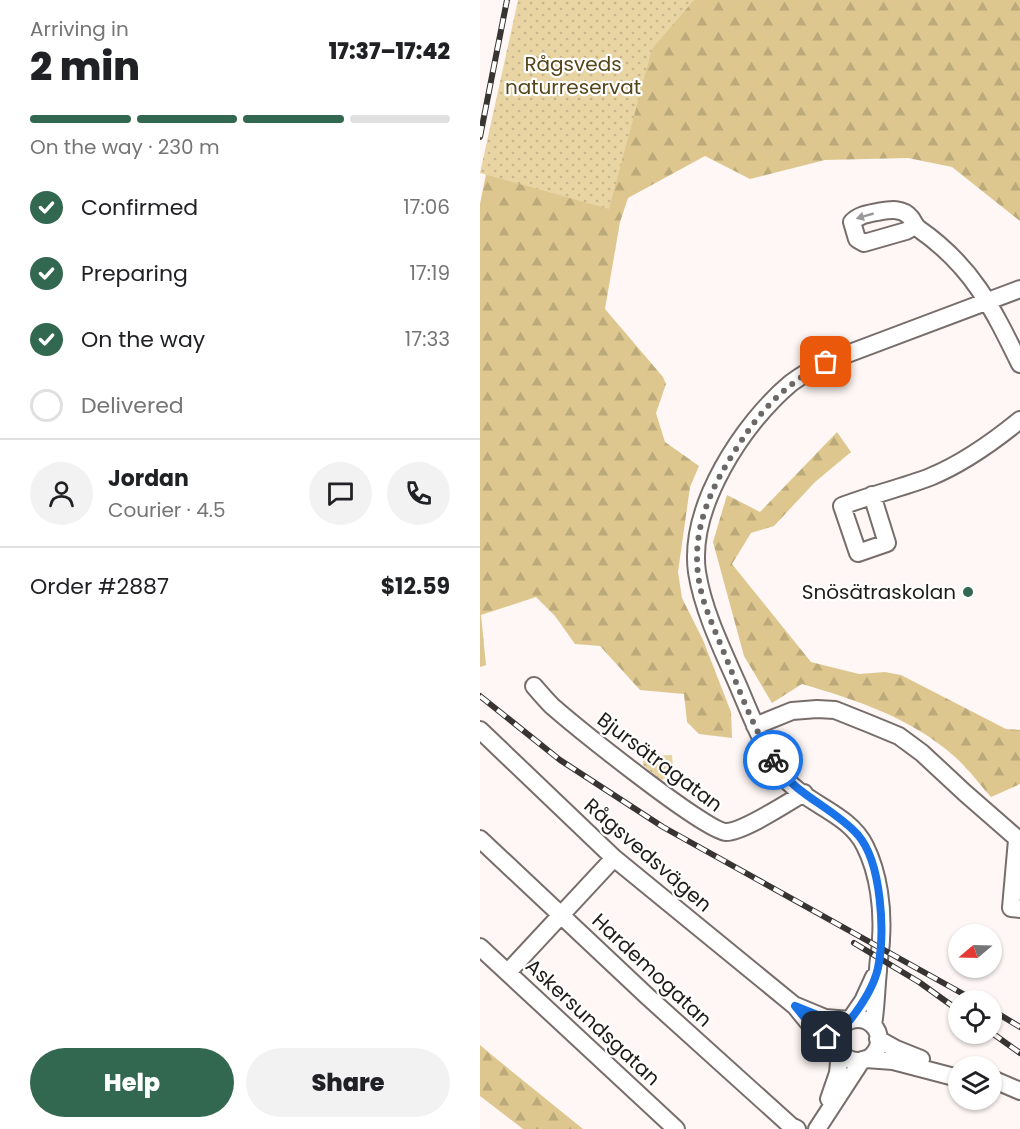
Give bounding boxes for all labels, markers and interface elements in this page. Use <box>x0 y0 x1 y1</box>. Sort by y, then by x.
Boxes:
text: Arriving in <box>30 15 129 43</box>
text: 17:37–17:42 <box>329 36 450 67</box>
text: 2 min <box>30 39 140 94</box>
park label: Rågsveds naturreservat <box>505 50 641 101</box>
text: On the way · 230 m <box>30 133 220 161</box>
icon: check <box>30 191 63 224</box>
text: Confirmed <box>81 192 198 223</box>
text: 17:06 <box>403 193 450 221</box>
one-way arrow <box>856 212 874 221</box>
icon: check <box>30 257 63 290</box>
text: Preparing <box>81 258 188 289</box>
text: 17:19 <box>409 259 450 287</box>
icon: check <box>30 323 63 356</box>
text: On the way <box>81 324 205 355</box>
text: 17:33 <box>405 325 450 353</box>
pin <box>800 336 851 387</box>
icon: bag <box>809 345 842 378</box>
text: Delivered <box>81 390 184 421</box>
button: person <box>30 462 93 525</box>
button: chat <box>309 462 372 525</box>
button: phone <box>387 462 450 525</box>
text: Jordan <box>108 463 189 494</box>
text: Courier · 4.5 <box>108 496 226 524</box>
text: Order #2887 <box>30 571 169 602</box>
text: $12.59 <box>381 571 450 602</box>
place label: Snösätraskolan <box>802 578 956 606</box>
marker: Snösätraskolan <box>961 585 975 599</box>
street label: Bjursätragatan <box>592 706 728 818</box>
courier <box>743 730 803 790</box>
icon: bike <box>757 744 790 777</box>
street label: Rågsvedsvägen <box>578 792 718 918</box>
street label: Hardemogatan <box>586 907 718 1033</box>
north arrow <box>948 924 1002 978</box>
map controls <box>948 924 1002 1110</box>
street label: Askersundsgatan <box>520 952 666 1092</box>
button: locate <box>948 990 1002 1044</box>
pin <box>801 1011 852 1062</box>
icon: home <box>810 1020 843 1053</box>
button: Help <box>30 1048 234 1117</box>
button: Share <box>246 1048 450 1117</box>
button: layers <box>948 1056 1002 1110</box>

